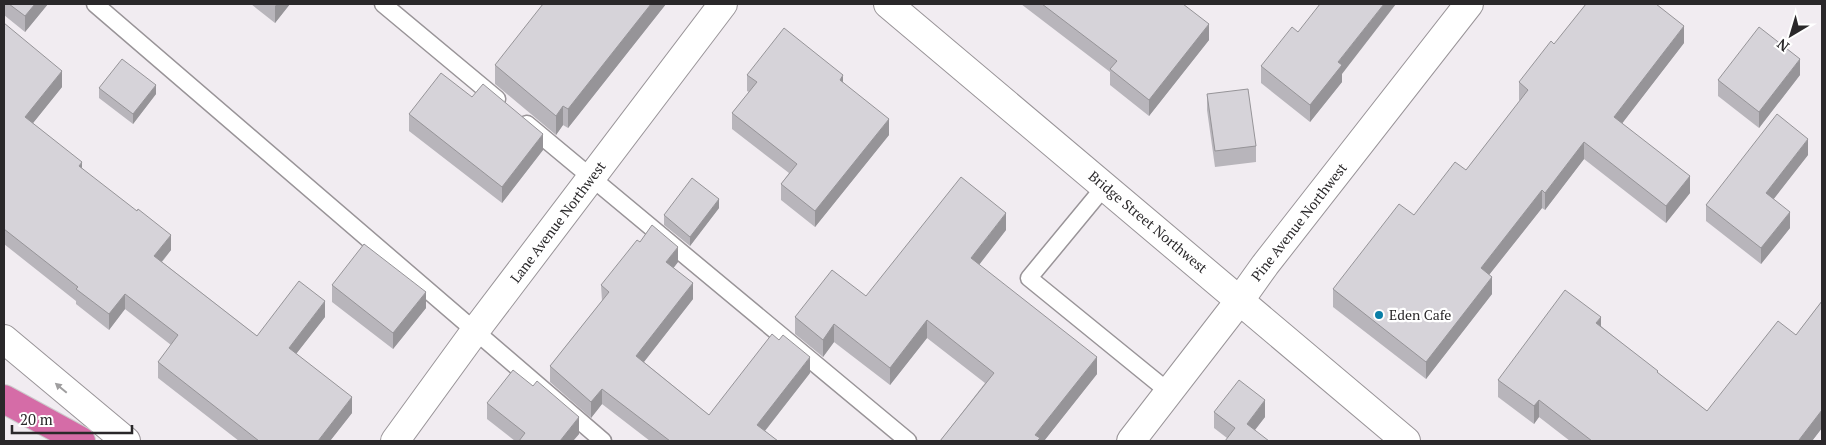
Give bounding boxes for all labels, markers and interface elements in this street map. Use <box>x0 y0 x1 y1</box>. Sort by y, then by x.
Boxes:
north arrow <box>1766 10 1816 60</box>
text: N <box>1772 35 1793 56</box>
street label: Lane Avenue Northwest <box>506 156 610 286</box>
street label: Pine Avenue Northwest <box>1246 158 1351 285</box>
street label: Bridge Street Northwest <box>1085 166 1212 278</box>
place label: Eden Cafe <box>1389 305 1451 324</box>
marker: Eden Cafe <box>1373 309 1385 321</box>
one-way arrow <box>55 382 68 393</box>
scale bar <box>12 402 132 434</box>
text: 20 m <box>20 409 53 429</box>

